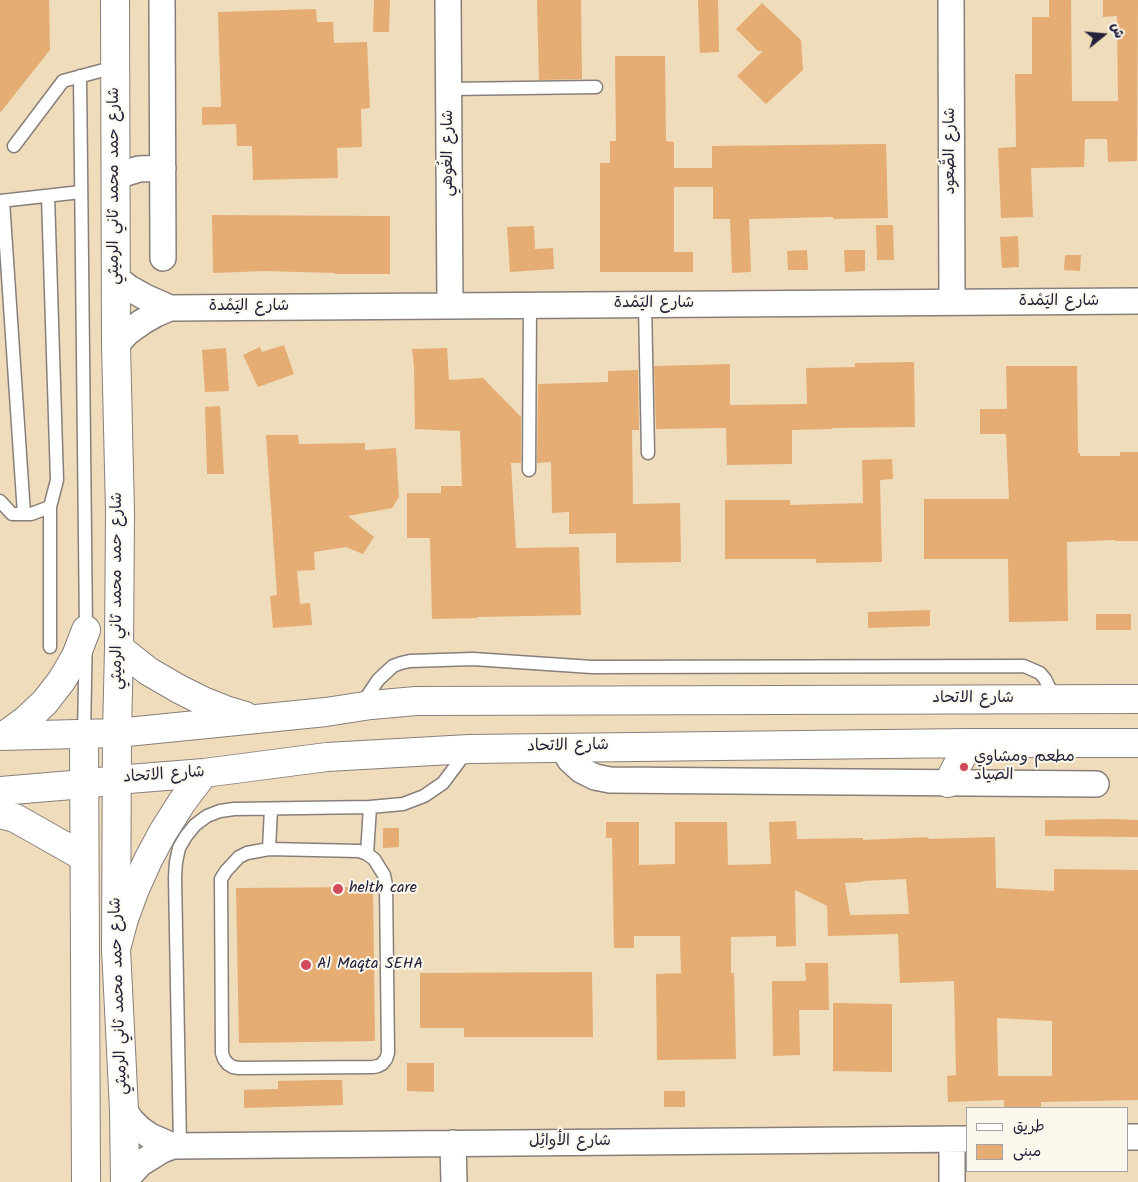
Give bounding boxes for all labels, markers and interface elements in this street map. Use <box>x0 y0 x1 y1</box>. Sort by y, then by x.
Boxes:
north arrow <box>1078 10 1128 60</box>
text: ش <box>1105 20 1130 41</box>
street label: شارع حمد محمد ثاني الرميثي <box>105 87 125 285</box>
street label: شارع الصُّعود <box>941 107 961 195</box>
street label: شارع الغُوهي <box>439 110 459 196</box>
street label: شارع اليَمْدة <box>1019 292 1099 312</box>
street label: شارع اليَمْدة <box>614 294 694 314</box>
street label: شارع اليَمْدة <box>209 297 289 317</box>
street label: شارع حمد محمد ثاني الرميثي <box>108 492 128 690</box>
street label: شارع الاتحاد <box>932 689 1014 709</box>
street label: شارع الاتحاد <box>527 737 609 757</box>
place label: مطعم ومشاوي الصياد <box>974 748 1075 786</box>
marker: مطعم ومشاوي الصياد <box>958 761 970 773</box>
street label: شارع الاتحاد <box>123 764 205 788</box>
place label: helth care <box>349 879 417 899</box>
marker: helth care <box>331 882 345 896</box>
street label: شارع حمد محمد ثاني الرميثي <box>107 897 133 1095</box>
place label: Al Maqta SEHA <box>317 955 423 975</box>
marker: Al Maqta SEHA <box>299 958 313 972</box>
legend <box>966 1107 1128 1172</box>
text: طريق <box>1013 1115 1045 1139</box>
street label: شارع الأوائِل <box>529 1132 611 1152</box>
text: مبنى <box>1013 1140 1041 1164</box>

